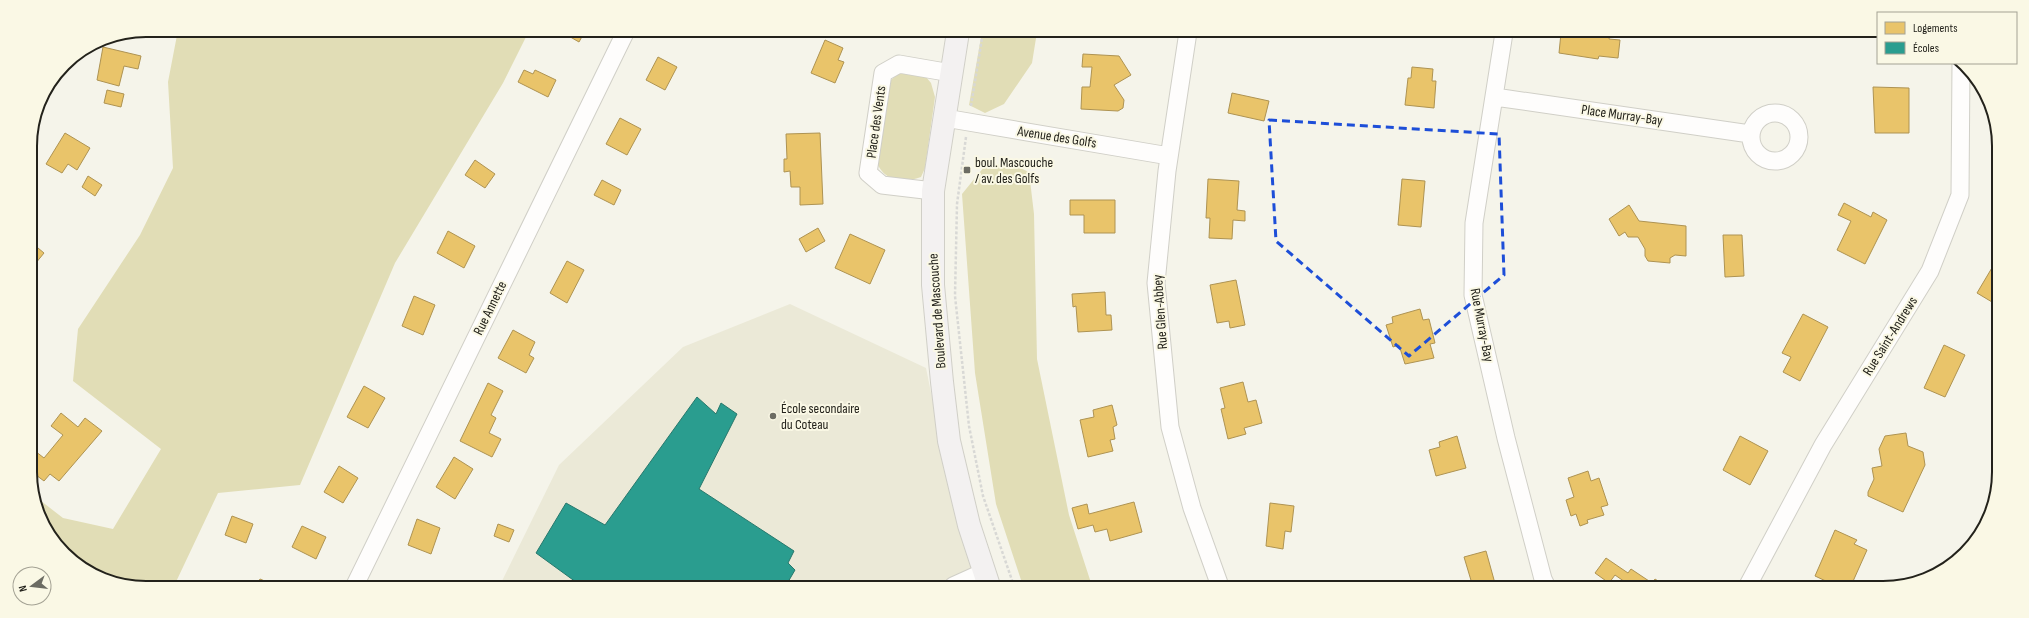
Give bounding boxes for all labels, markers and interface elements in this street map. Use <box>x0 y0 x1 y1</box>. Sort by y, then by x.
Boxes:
legend <box>1877 12 2017 64</box>
text: Logements <box>1913 21 1957 36</box>
text: Écoles <box>1913 41 1939 56</box>
street label: Place des Vents <box>863 85 889 159</box>
street label: Place Murray-Bay <box>1580 101 1664 129</box>
street label: Avenue des Golfs <box>1015 122 1098 152</box>
place label: boul. Mascouche / av. des Golfs <box>975 154 1053 187</box>
marker: boul. Mascouche / av. des Golfs <box>962 165 972 175</box>
street label: Boulevard de Mascouche <box>924 253 950 369</box>
street label: Rue Glen-Abbey <box>1149 273 1171 350</box>
street label: Rue Annette <box>470 278 510 338</box>
street label: Rue Murray-Bay <box>1467 287 1498 364</box>
street label: Rue Saint-Andrews <box>1859 293 1921 379</box>
place label: École secondaire du Coteau <box>781 400 860 433</box>
marker: École secondaire du Coteau <box>768 411 778 421</box>
north arrow <box>12 566 52 606</box>
text: N <box>16 584 30 593</box>

